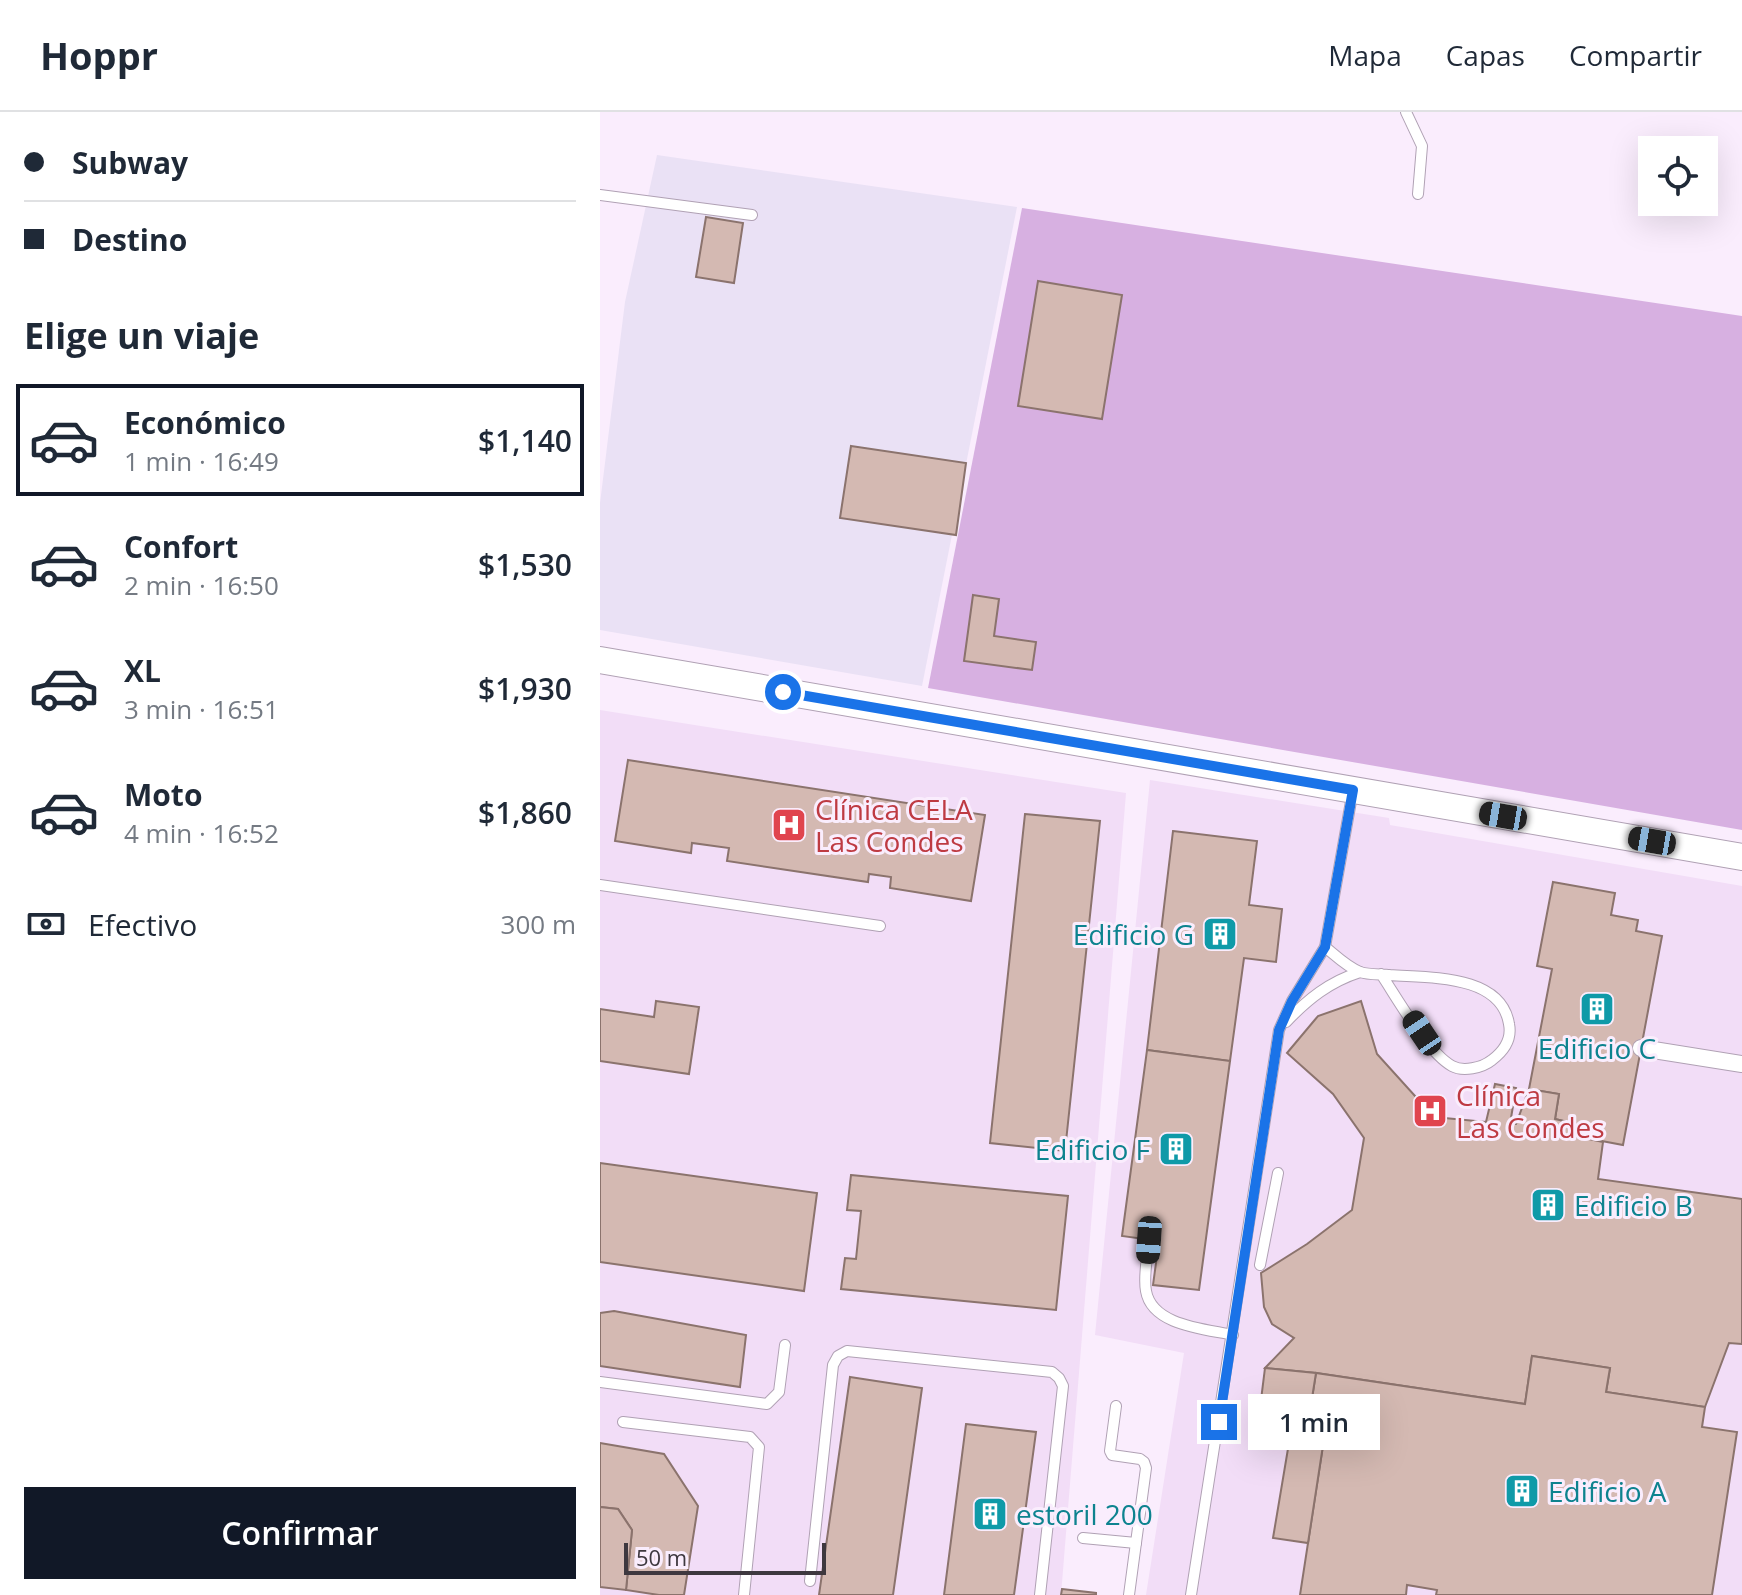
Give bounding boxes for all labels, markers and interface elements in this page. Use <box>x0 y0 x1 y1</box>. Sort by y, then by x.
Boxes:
text: Hoppr <box>40 29 158 81</box>
text: Mapa <box>1328 36 1402 74</box>
text: Capas <box>1446 36 1525 74</box>
text: Compartir <box>1569 36 1702 74</box>
map controls <box>1638 136 1718 216</box>
button: locate <box>1638 136 1718 216</box>
text: Subway <box>72 142 188 183</box>
text: Destino <box>72 219 187 260</box>
text: Elige un viaje <box>24 311 259 360</box>
text: Económico <box>124 402 286 443</box>
icon: car <box>28 404 100 476</box>
text: $1,140 <box>478 420 572 461</box>
text: 1 min · 16:49 <box>124 443 279 479</box>
text: Confort <box>124 526 238 567</box>
icon: car <box>28 528 100 600</box>
text: $1,530 <box>478 544 572 585</box>
text: 2 min · 16:50 <box>124 567 279 603</box>
text: XL <box>124 650 161 691</box>
icon: car <box>28 652 100 724</box>
text: $1,930 <box>478 668 572 709</box>
route start <box>765 674 801 710</box>
text: 3 min · 16:51 <box>124 691 279 727</box>
text: Moto <box>124 774 202 815</box>
icon: car <box>28 776 100 848</box>
place label: Clínica CELA Las Condes <box>815 790 973 860</box>
text: $1,860 <box>478 792 572 833</box>
car <box>1477 800 1529 832</box>
hospital icon: Clínica CELA Las Condes <box>770 806 808 844</box>
text: 4 min · 16:52 <box>124 815 279 851</box>
car <box>1626 825 1678 857</box>
icon: cash <box>24 902 68 946</box>
text: Efectivo <box>88 904 197 945</box>
text: 300 m <box>501 906 576 942</box>
place label: Edificio G <box>1073 915 1194 953</box>
building icon: Edificio G <box>1201 915 1239 953</box>
building icon: Edificio C <box>1578 990 1616 1028</box>
car <box>1399 1006 1445 1060</box>
place label: Edificio C <box>1538 1029 1656 1067</box>
place label: Clínica Las Condes <box>1456 1076 1605 1146</box>
hospital icon: Clínica Las Condes <box>1411 1092 1449 1130</box>
place label: Edificio F <box>1035 1130 1150 1168</box>
building icon: Edificio F <box>1157 1130 1195 1168</box>
building icon: Edificio B <box>1529 1186 1567 1224</box>
place label: Edificio B <box>1574 1186 1693 1224</box>
car <box>1135 1215 1163 1265</box>
callout: 1 min <box>1247 1394 1379 1450</box>
route end <box>1201 1404 1237 1440</box>
text: 1 min <box>1279 1404 1349 1440</box>
building icon: Edificio A <box>1503 1472 1541 1510</box>
place label: Edificio A <box>1548 1472 1667 1510</box>
button: Confirmar <box>24 1487 576 1579</box>
building icon: estoril 200 <box>971 1495 1009 1533</box>
place label: estoril 200 <box>1016 1495 1153 1533</box>
scale bar <box>624 1539 826 1575</box>
text: 50 m <box>636 1542 687 1572</box>

